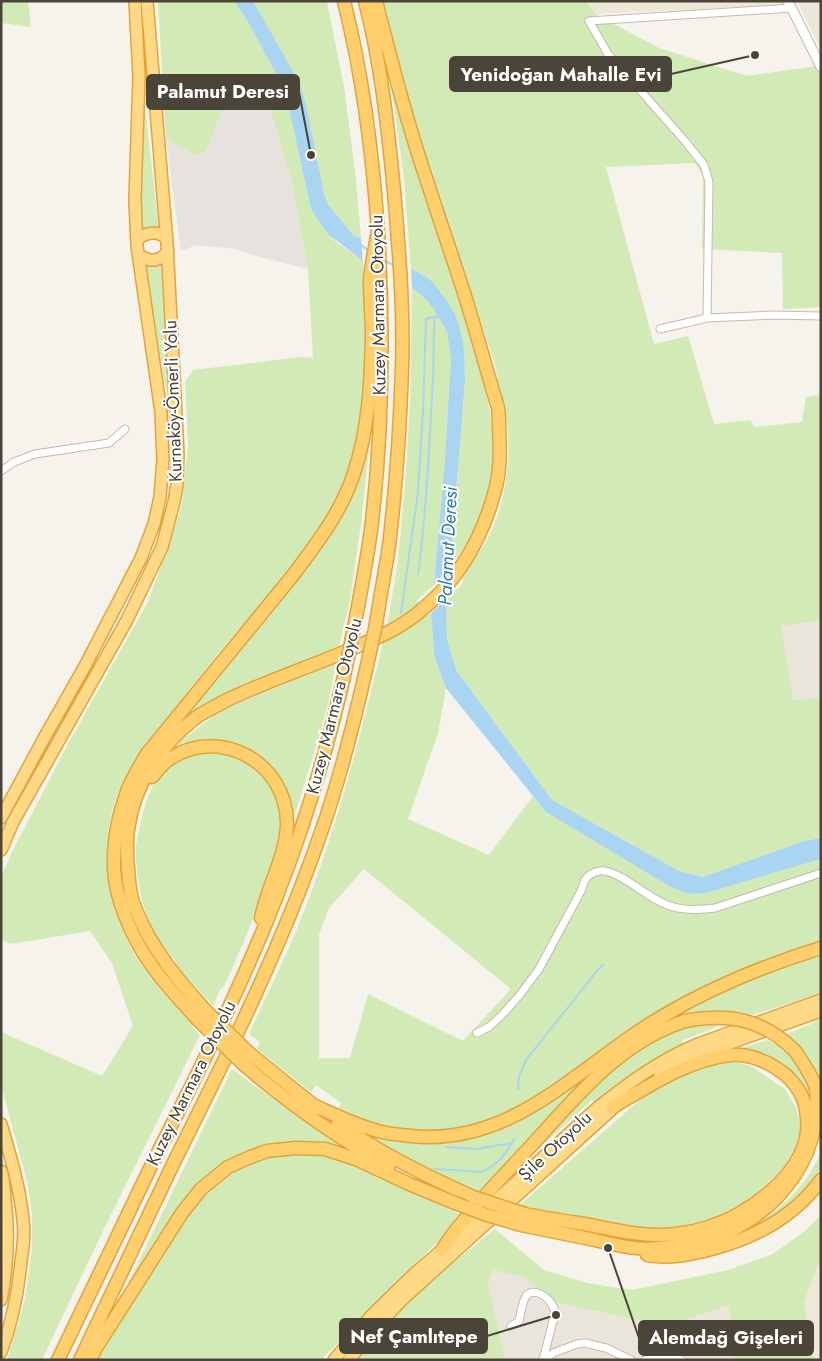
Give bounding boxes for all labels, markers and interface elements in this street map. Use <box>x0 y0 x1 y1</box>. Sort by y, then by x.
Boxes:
callout: Yenidoğan Mahalle Evi <box>450 57 671 91</box>
text: Yenidoğan Mahalle Evi <box>460 61 661 88</box>
callout: Palamut Deresi <box>147 75 299 109</box>
text: Palamut Deresi <box>157 78 289 105</box>
street label: Kuzey Marmara Otoyolu <box>363 214 393 396</box>
street label: Kurnaköy-Ömerli Yolu <box>157 320 189 482</box>
water label: Palamut Deresi <box>431 485 464 606</box>
street label: Kuzey Marmara Otoyolu <box>300 615 368 797</box>
street label: Kuzey Marmara Otoyolu <box>140 996 242 1170</box>
street label: Şile Otoyolu <box>512 1105 598 1187</box>
callout: Nef Çamlıtepe <box>340 1319 487 1353</box>
callout: Alemdağ Gişeleri <box>639 1321 813 1355</box>
text: Nef Çamlıtepe <box>350 1323 478 1350</box>
text: Alemdağ Gişeleri <box>648 1324 803 1351</box>

